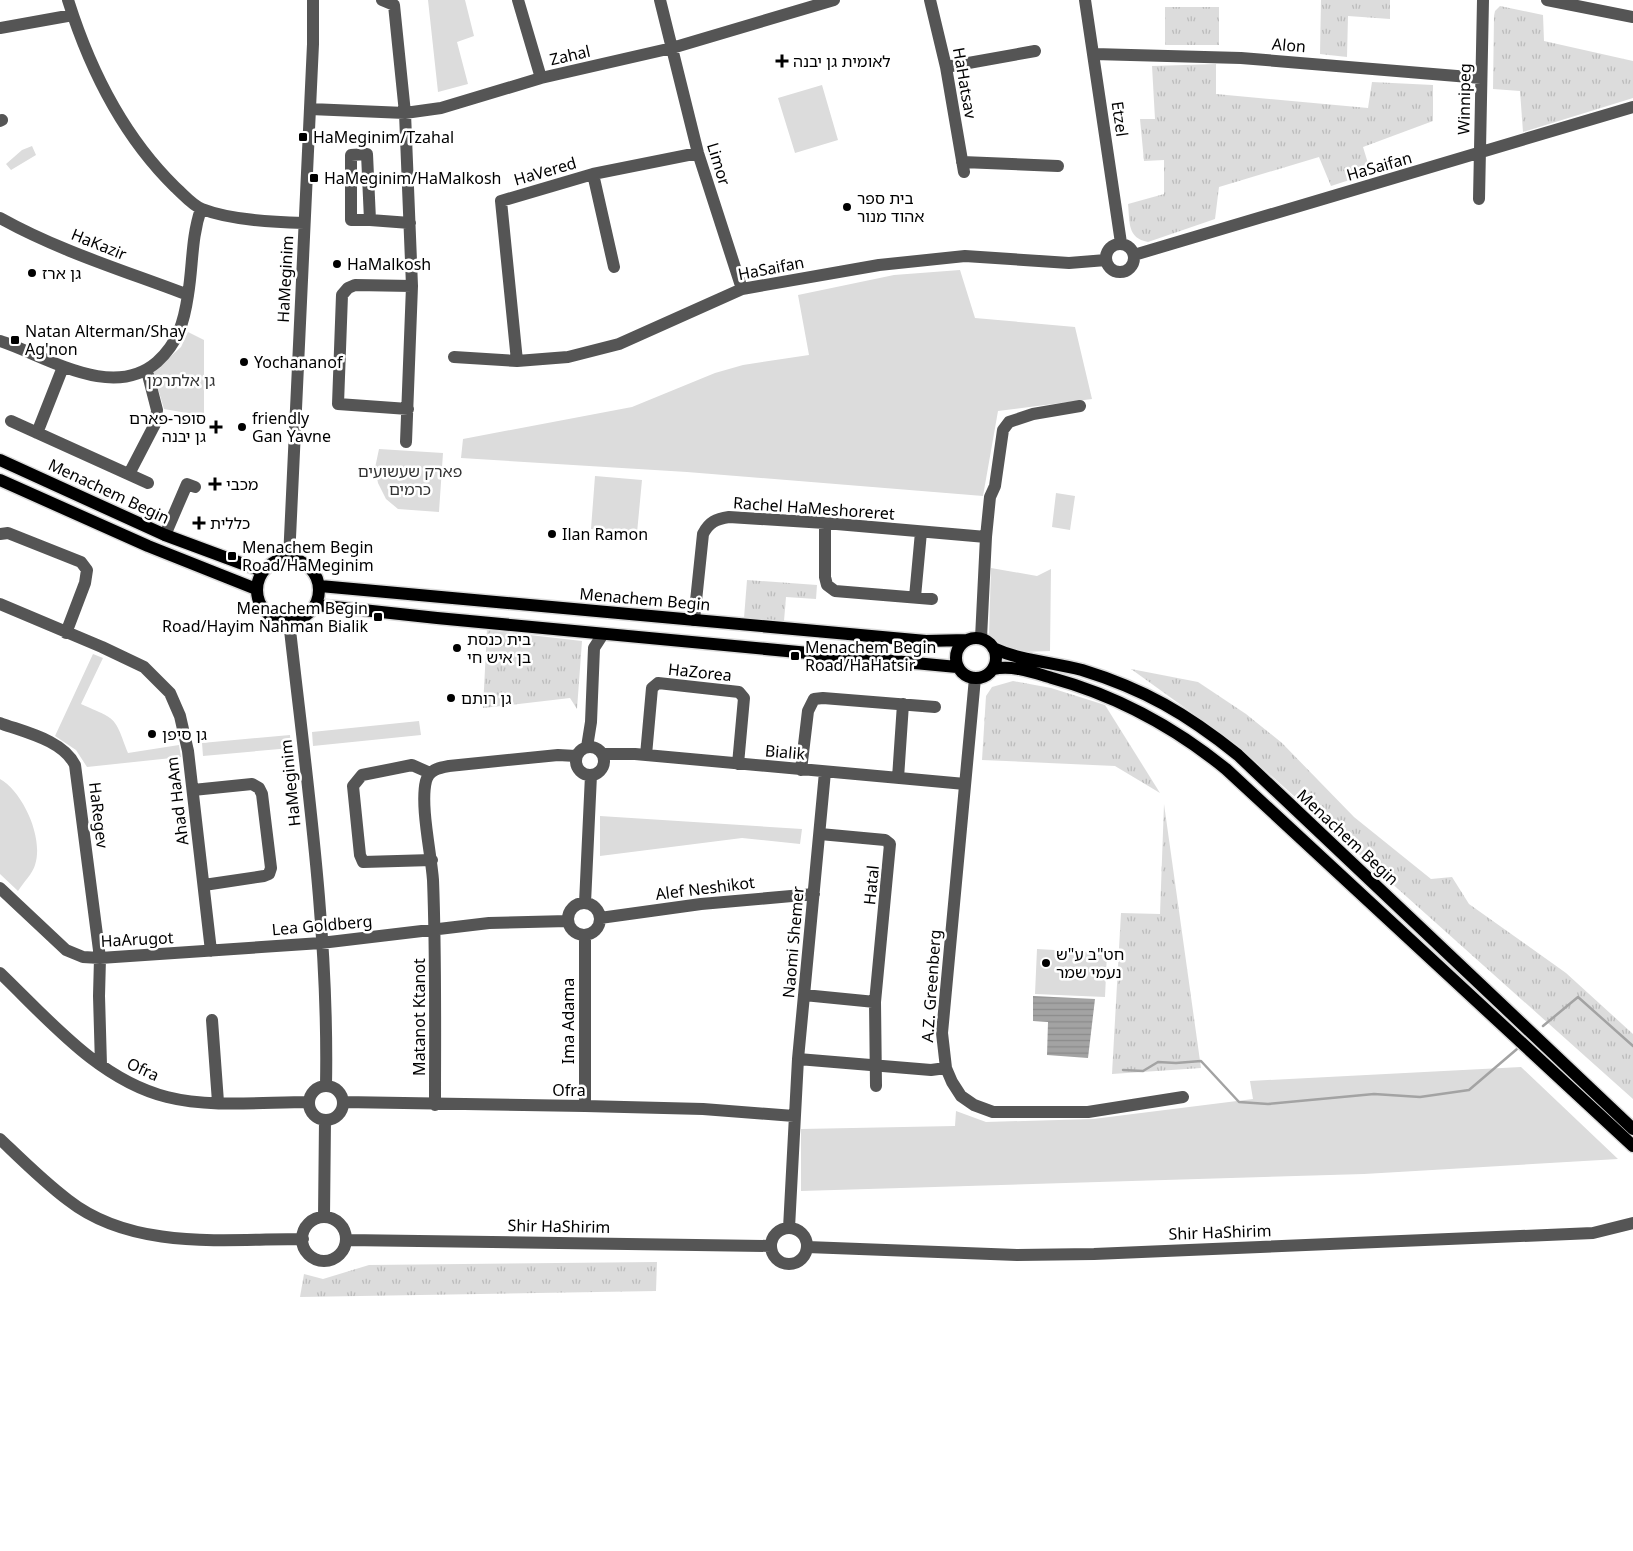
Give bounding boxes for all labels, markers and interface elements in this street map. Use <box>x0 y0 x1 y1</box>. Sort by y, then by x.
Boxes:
street label: Alon <box>1271 33 1307 57</box>
street label: Zahal <box>547 40 593 70</box>
street label: HaHatsav <box>948 46 982 121</box>
place label: לאומית גן יבנה <box>793 50 891 72</box>
marker: לאומית גן יבנה <box>775 54 789 68</box>
street label: Winnipeg <box>1452 63 1476 135</box>
street label: Etzel <box>1107 100 1133 138</box>
place label: HaMeginim/Tzahal <box>313 126 454 148</box>
marker: HaMeginim/Tzahal <box>297 131 309 143</box>
street label: Limor <box>702 140 736 189</box>
street label: HaSaifan <box>1344 146 1414 186</box>
street label: HaVered <box>511 152 579 190</box>
place label: HaMeginim/HaMalkosh <box>324 167 502 189</box>
marker: HaMeginim/HaMalkosh <box>308 172 320 184</box>
place label: בית ספר אהוד מנור <box>857 187 924 227</box>
marker: בית ספר אהוד מנור <box>841 201 853 213</box>
street label: HaKazir <box>68 223 130 265</box>
street label: HaMeginim <box>272 235 298 323</box>
street label: HaSaifan <box>736 251 806 285</box>
place label: HaMalkosh <box>347 253 431 275</box>
marker: HaMalkosh <box>331 258 343 270</box>
place label: גן ארז <box>42 262 81 284</box>
marker: גן ארז <box>26 267 38 279</box>
place label: Natan Alterman/Shay Ag'non <box>25 320 187 360</box>
marker: Natan Alterman/Shay Ag'non <box>9 334 21 346</box>
place label: Yochananof <box>254 351 344 373</box>
marker: Yochananof <box>238 356 250 368</box>
park label: גן אלתרמן <box>147 369 215 391</box>
place label: סופר-פארם גן יבנה <box>129 407 206 447</box>
place label: friendly Gan Yavne <box>252 407 331 447</box>
marker: סופר-פארם גן יבנה <box>210 421 222 433</box>
marker: friendly Gan Yavne <box>236 421 248 433</box>
street label: Menachem Begin <box>45 453 173 529</box>
park label: פארק שעשועים כרמים <box>358 460 462 500</box>
place label: מכבי <box>226 473 258 495</box>
marker: מכבי <box>208 477 222 491</box>
street label: Rachel HaMeshoreret <box>733 491 896 525</box>
place label: כללית <box>210 512 250 534</box>
marker: כללית <box>192 516 206 530</box>
place label: Ilan Ramon <box>562 523 648 545</box>
marker: Ilan Ramon <box>546 528 558 540</box>
place label: Menachem Begin Road/HaMeginim <box>242 536 374 576</box>
marker: Menachem Begin Road/HaMeginim <box>226 550 238 562</box>
street label: Menachem Begin <box>579 582 711 616</box>
place label: Menachem Begin Road/Hayim Nahman Bialik <box>162 597 368 637</box>
marker: Menachem Begin Road/Hayim Nahman Bialik <box>372 611 384 623</box>
place label: בית כנסת בן איש חי <box>467 628 531 668</box>
place label: Menachem Begin Road/HaHatsir <box>805 636 936 676</box>
marker: בית כנסת בן איש חי <box>451 642 463 654</box>
marker: Menachem Begin Road/HaHatsir <box>789 650 801 662</box>
street label: HaZorea <box>667 658 733 686</box>
place label: גן רותם <box>461 687 512 709</box>
marker: גן רותם <box>445 692 457 704</box>
place label: גן סיפן <box>162 723 207 745</box>
marker: גן סיפן <box>146 728 158 740</box>
street label: HaMeginim <box>274 738 306 828</box>
street label: Bialik <box>764 739 806 765</box>
street label: Ahad HaAm <box>161 755 193 847</box>
street label: HaRegev <box>84 781 114 850</box>
street label: Menachem Begin <box>1292 784 1404 890</box>
street label: Hatal <box>858 864 884 906</box>
street label: Alef Neshikot <box>654 871 756 905</box>
street label: Naomi Shemer <box>777 885 809 999</box>
street label: Lea Goldberg <box>271 910 373 940</box>
street label: HaArugot <box>100 926 174 952</box>
street label: A.Z. Greenberg <box>916 929 946 1043</box>
place label: חט"ב ע"ש נעמי שמר <box>1056 943 1124 983</box>
marker: חט"ב ע"ש נעמי שמר <box>1040 957 1052 969</box>
street label: Matanot Ktanot <box>408 958 430 1076</box>
street label: Ima Adama <box>557 978 579 1064</box>
street label: Ofra <box>123 1052 163 1086</box>
street label: Ofra <box>552 1079 586 1101</box>
street label: Shir HaShirim <box>507 1214 611 1238</box>
street label: Shir HaShirim <box>1168 1219 1272 1245</box>

